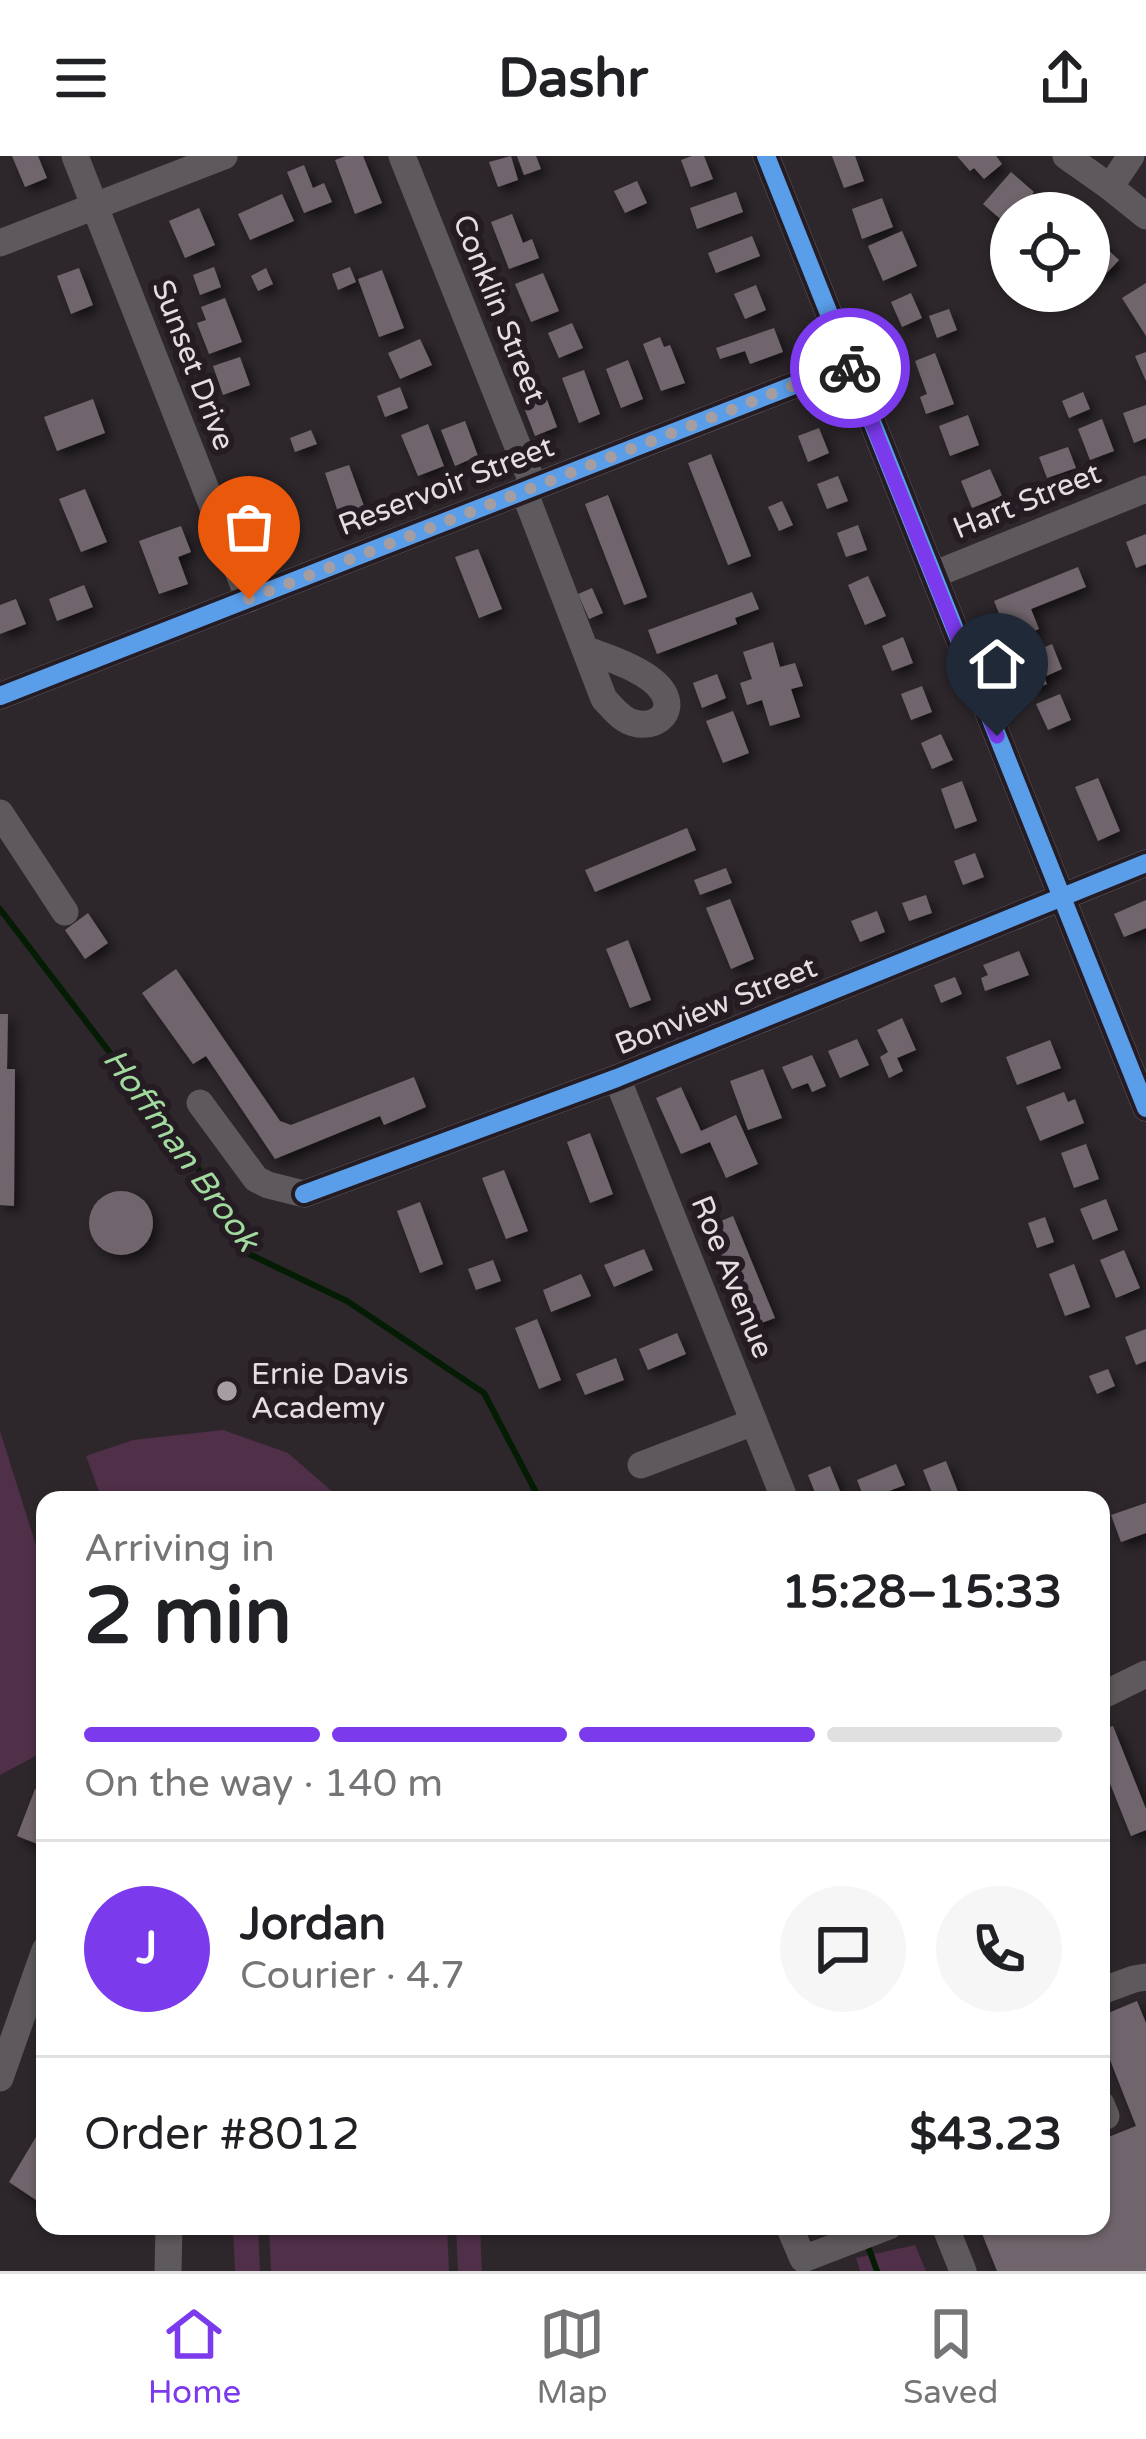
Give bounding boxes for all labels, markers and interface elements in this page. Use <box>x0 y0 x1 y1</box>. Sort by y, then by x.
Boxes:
icon: menu <box>48 45 114 111</box>
icon: share <box>1032 45 1098 111</box>
text: Dashr <box>498 46 648 111</box>
map controls <box>990 192 1110 312</box>
button: locate <box>990 192 1110 312</box>
street label: Conklin Street <box>444 209 554 409</box>
street label: Sunset Drive <box>144 275 242 455</box>
courier <box>790 308 910 428</box>
icon: bike <box>817 335 883 401</box>
street label: Reservoir Street <box>333 428 559 544</box>
street label: Hart Street <box>948 455 1106 547</box>
pin <box>198 476 300 599</box>
icon: bag <box>216 494 282 560</box>
pin <box>946 613 1048 736</box>
icon: home <box>964 631 1030 697</box>
street label: Bonview Street <box>610 949 822 1063</box>
water label: Hoffman Brook <box>95 1041 269 1260</box>
street label: Roe Avenue <box>683 1190 781 1364</box>
place label: Ernie Davis Academy <box>251 1356 409 1427</box>
marker: Ernie Davis Academy <box>214 1378 240 1404</box>
text: Arriving in <box>84 1525 275 1572</box>
text: 15:28–15:33 <box>782 1566 1062 1620</box>
text: 2 min <box>84 1570 292 1664</box>
text: On the way · 140 m <box>84 1760 443 1807</box>
button: chat <box>780 1886 906 2012</box>
button: phone <box>936 1886 1062 2012</box>
text: Jordan <box>240 1898 386 1952</box>
text: J <box>137 1922 157 1976</box>
text: Courier · 4.7 <box>240 1952 465 1999</box>
text: Order #8012 <box>84 2108 360 2162</box>
text: $43.23 <box>910 2108 1062 2162</box>
tab: Home <box>148 2301 241 2412</box>
tab: Map <box>536 2301 608 2412</box>
tab: Saved <box>903 2301 998 2412</box>

